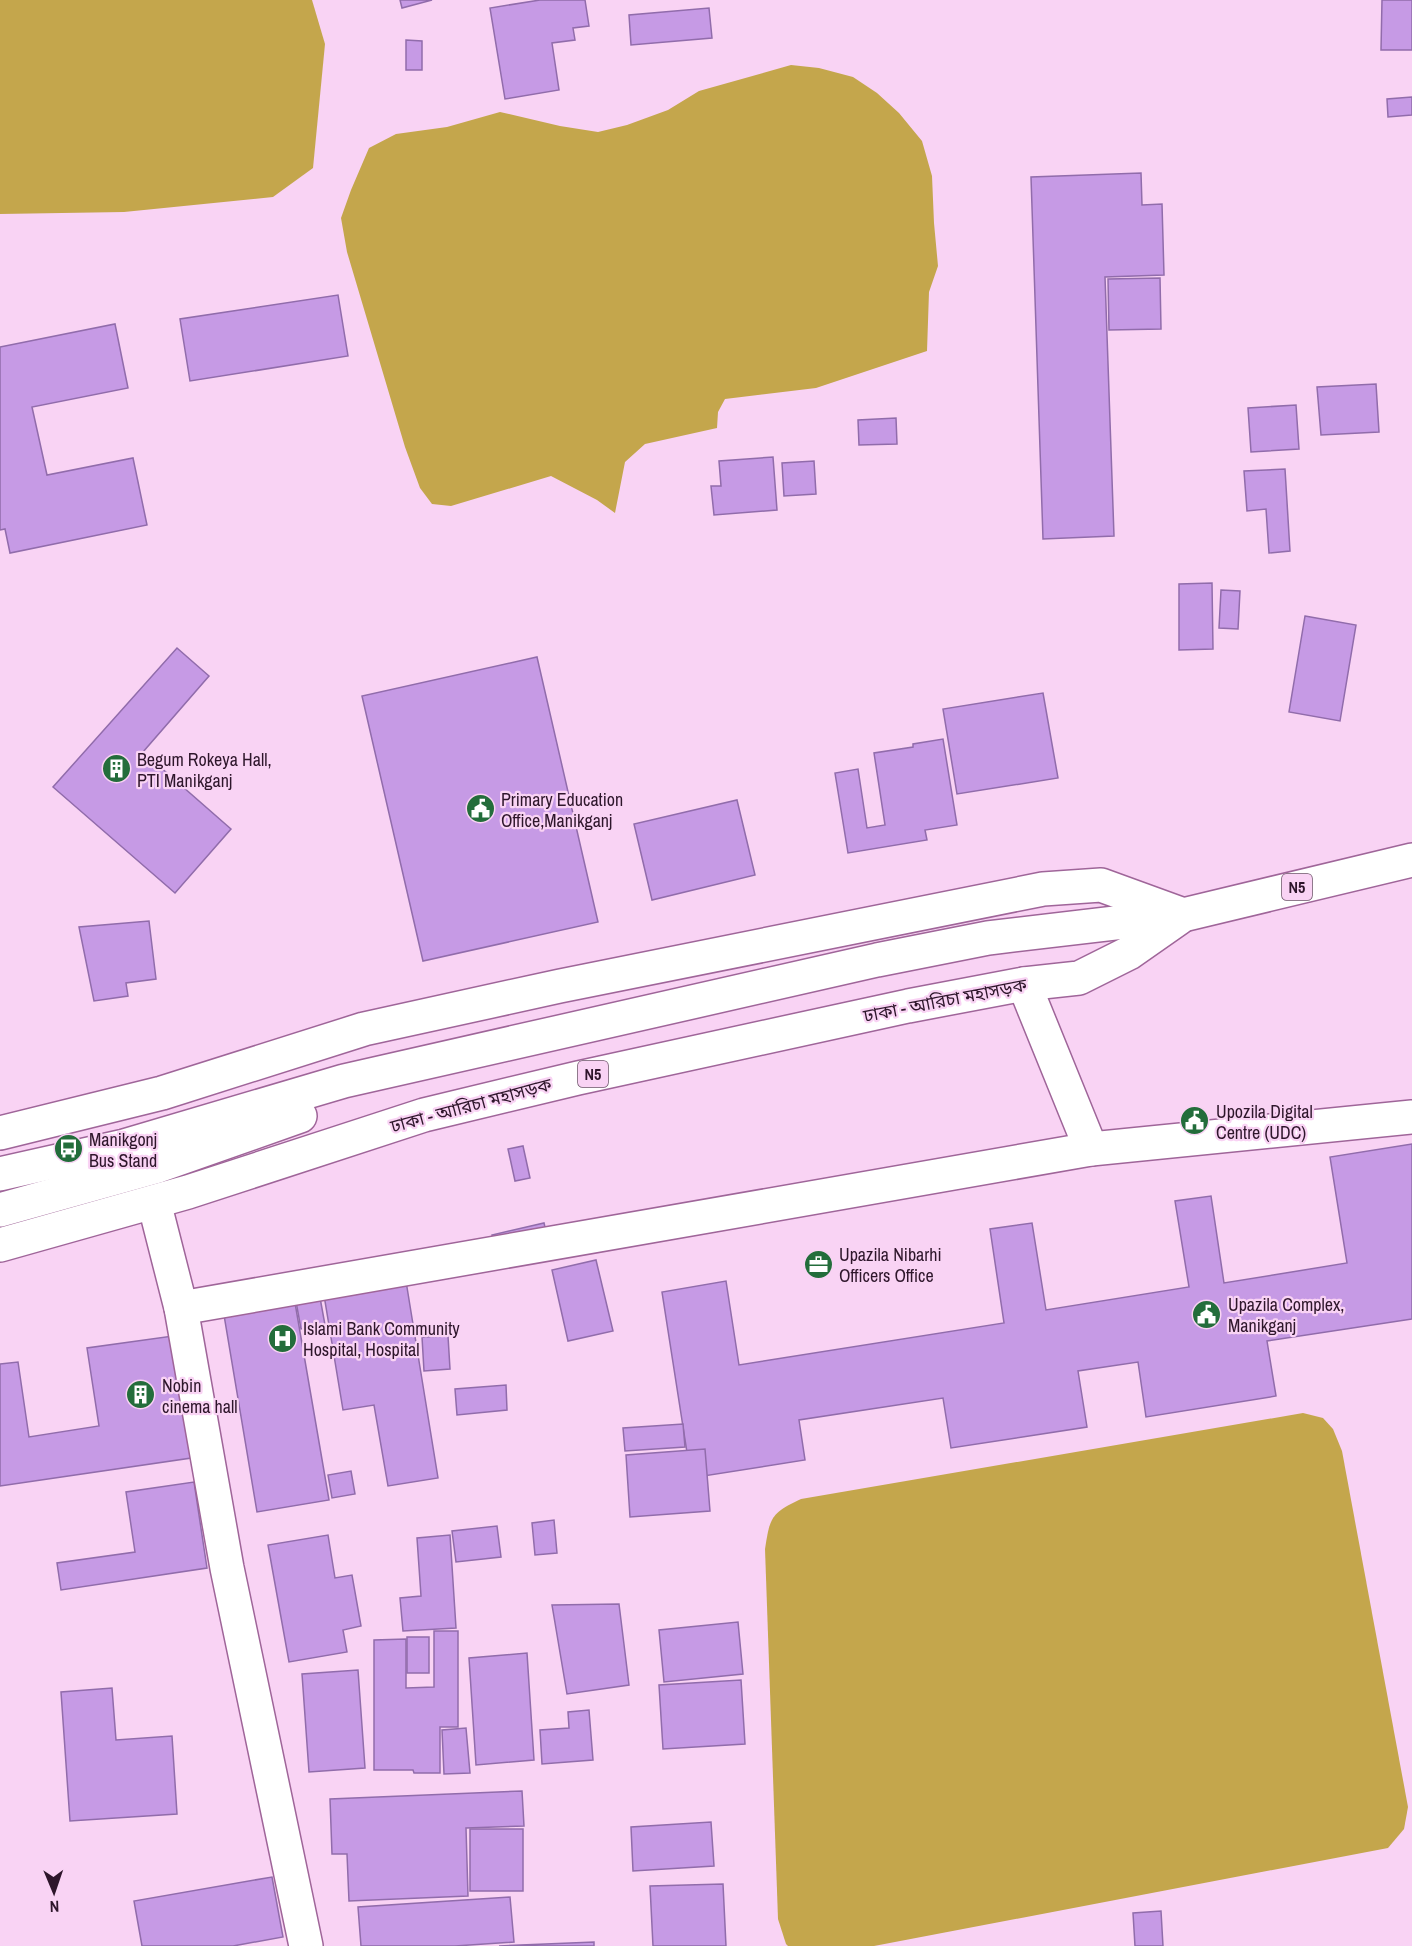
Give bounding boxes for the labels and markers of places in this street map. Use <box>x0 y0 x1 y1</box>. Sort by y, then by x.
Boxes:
place label: Begum Rokeya Hall, PTI Manikganj <box>137 747 272 793</box>
building icon: Begum Rokeya Hall, PTI Manikganj <box>100 753 132 785</box>
place label: Primary Education Office,Manikganj <box>501 787 623 833</box>
public building icon: Primary Education Office,Manikganj <box>464 793 496 825</box>
place label: Upozila Digital Centre (UDC) <box>1216 1099 1313 1145</box>
public building icon: Upozila Digital Centre (UDC) <box>1179 1105 1211 1137</box>
place label: Manikgonj Bus Stand <box>89 1127 157 1173</box>
bus stop icon: Manikgonj Bus Stand <box>52 1133 84 1165</box>
place label: Upazila Nibarhi Officers Office <box>839 1242 942 1288</box>
office icon: Upazila Nibarhi Officers Office <box>802 1248 834 1280</box>
place label: Upazila Complex, Manikganj <box>1228 1292 1344 1338</box>
public building icon: Upazila Complex, Manikganj <box>1191 1298 1223 1330</box>
place label: Islami Bank Community Hospital, Hospital <box>303 1316 460 1362</box>
hospital icon: Islami Bank Community Hospital, Hospital <box>266 1322 298 1354</box>
place label: Nobin cinema hall <box>162 1373 237 1419</box>
building icon: Nobin cinema hall <box>125 1379 157 1411</box>

